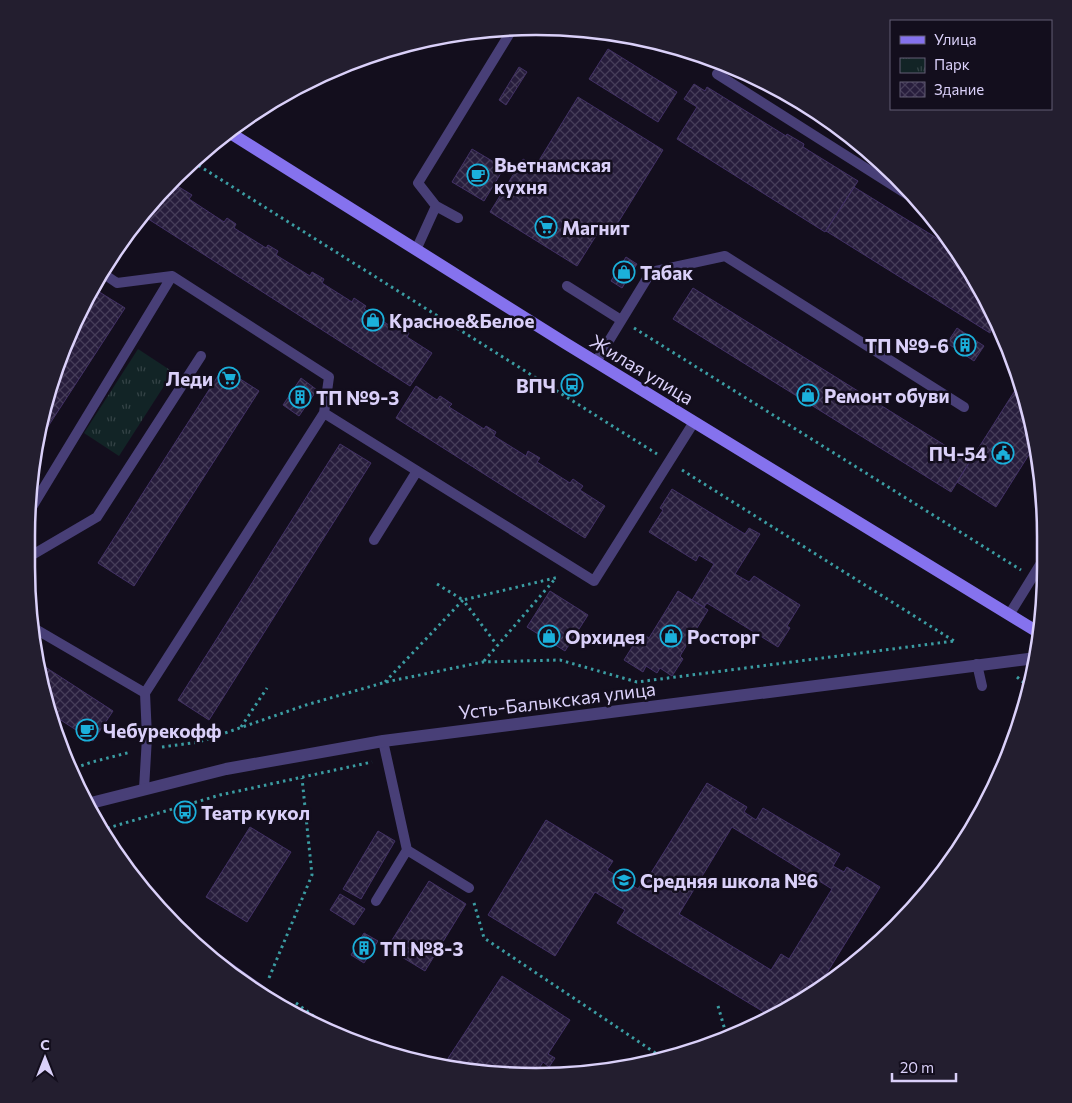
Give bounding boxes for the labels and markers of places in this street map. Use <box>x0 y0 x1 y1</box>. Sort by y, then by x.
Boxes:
place label: Вьетнамская кухня <box>494 153 611 198</box>
cafe icon: Вьетнамская кухня <box>466 163 490 187</box>
supermarket icon: Магнит <box>534 215 558 239</box>
place label: Магнит <box>562 216 630 239</box>
shop icon: Табак <box>612 260 636 284</box>
place label: Табак <box>640 261 693 284</box>
shop icon: Красное&Белое <box>361 308 385 332</box>
place label: Красное&Белое <box>389 309 534 332</box>
building icon: ТП №9-6 <box>953 333 977 357</box>
place label: ТП №9-6 <box>865 334 949 357</box>
supermarket icon: Леди <box>217 366 241 390</box>
place label: Леди <box>166 367 213 390</box>
bus stop icon: ВПЧ <box>560 373 584 397</box>
place label: ВПЧ <box>516 374 556 397</box>
shop icon: Ремонт обуви <box>796 383 820 407</box>
place label: Ремонт обуви <box>824 384 949 407</box>
building icon: ТП №9-3 <box>288 385 312 409</box>
place label: ТП №9-3 <box>316 386 399 409</box>
public building icon: ПЧ-54 <box>991 441 1015 465</box>
place label: ПЧ-54 <box>929 442 987 465</box>
shop icon: Орхидея <box>537 624 561 648</box>
shop icon: Росторг <box>659 624 683 648</box>
place label: Орхидея <box>565 625 645 648</box>
place label: Росторг <box>687 625 760 648</box>
cafe icon: Чебурекофф <box>75 718 99 742</box>
place label: Чебурекофф <box>103 719 222 742</box>
bus stop icon: Театр кукол <box>173 800 197 824</box>
place label: Театр кукол <box>201 801 310 824</box>
school or university icon: Средняя школа №6 <box>612 868 636 892</box>
place label: Средняя школа №6 <box>640 869 818 892</box>
building icon: ТП №8-3 <box>352 936 376 960</box>
place label: ТП №8-3 <box>380 937 463 960</box>

